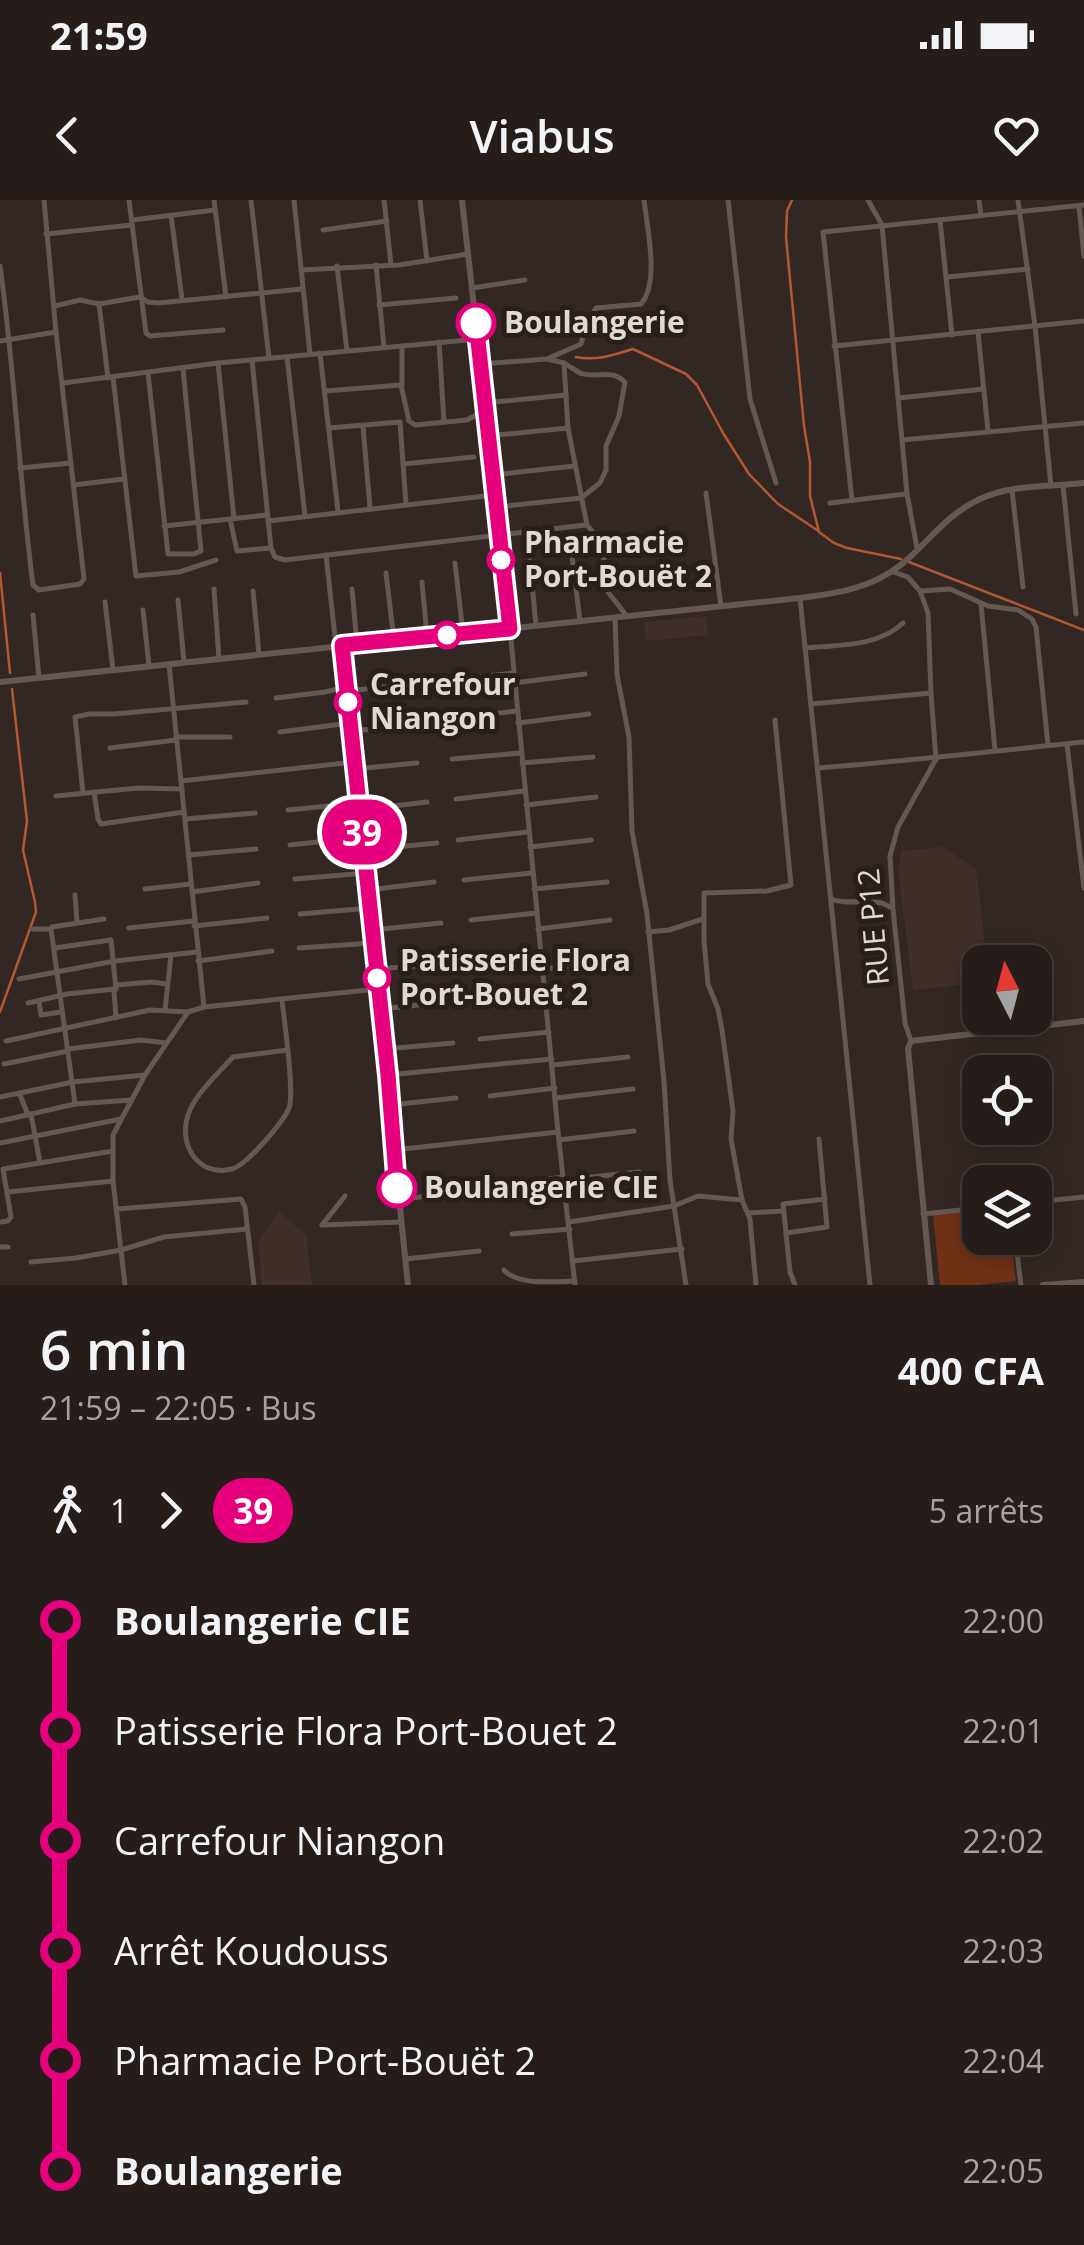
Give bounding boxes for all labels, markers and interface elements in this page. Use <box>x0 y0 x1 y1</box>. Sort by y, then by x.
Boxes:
text: 21:59 <box>50 9 148 61</box>
text: Viabus <box>469 105 615 166</box>
icon: back <box>40 108 95 163</box>
icon: heart <box>989 108 1044 163</box>
place label: Boulangerie <box>504 301 685 342</box>
marker: Boulangerie <box>457 304 495 342</box>
place label: Pharmacie Port-Bouët 2 <box>524 521 712 596</box>
marker: Pharmacie Port-Bouët 2 <box>488 547 514 573</box>
unlabelled marker <box>434 622 460 648</box>
place label: Carrefour Niangon <box>370 663 516 738</box>
marker: Carrefour Niangon <box>335 689 361 715</box>
line badge: 39 <box>317 800 407 864</box>
text: 39 <box>342 809 382 856</box>
street label: RUE P12 <box>847 867 898 987</box>
place label: Patisserie Flora Port-Bouet 2 <box>400 939 631 1014</box>
north arrow <box>962 945 1052 1035</box>
map controls <box>962 945 1052 1255</box>
marker: Patisserie Flora Port-Bouet 2 <box>364 965 390 991</box>
button: locate <box>962 1055 1052 1145</box>
button: layers <box>962 1165 1052 1255</box>
place label: Boulangerie CIE <box>424 1166 658 1207</box>
marker: Boulangerie CIE <box>378 1169 416 1207</box>
text: 6 min <box>40 1311 188 1386</box>
text: 400 CFA <box>898 1344 1044 1396</box>
text: 21:59 – 22:05 · Bus <box>40 1386 316 1429</box>
icon: walk <box>40 1483 95 1538</box>
icon: forward <box>143 1483 198 1538</box>
text: 39 <box>233 1487 273 1534</box>
text: 1 <box>110 1489 128 1532</box>
text: 5 arrêts <box>929 1489 1044 1532</box>
text: Boulangerie CIE <box>114 1594 411 1646</box>
text: 22:00 <box>962 1599 1044 1642</box>
text: Patisserie Flora Port-Bouet 2 <box>114 1704 618 1756</box>
text: 22:01 <box>962 1709 1044 1752</box>
text: Carrefour Niangon <box>114 1814 445 1866</box>
text: 22:02 <box>962 1819 1044 1862</box>
text: Arrêt Koudouss <box>114 1924 389 1976</box>
text: 22:03 <box>962 1929 1044 1972</box>
text: Pharmacie Port-Bouët 2 <box>114 2034 536 2086</box>
text: 22:04 <box>962 2039 1044 2082</box>
text: Boulangerie <box>114 2144 343 2196</box>
text: 22:05 <box>962 2149 1044 2192</box>

